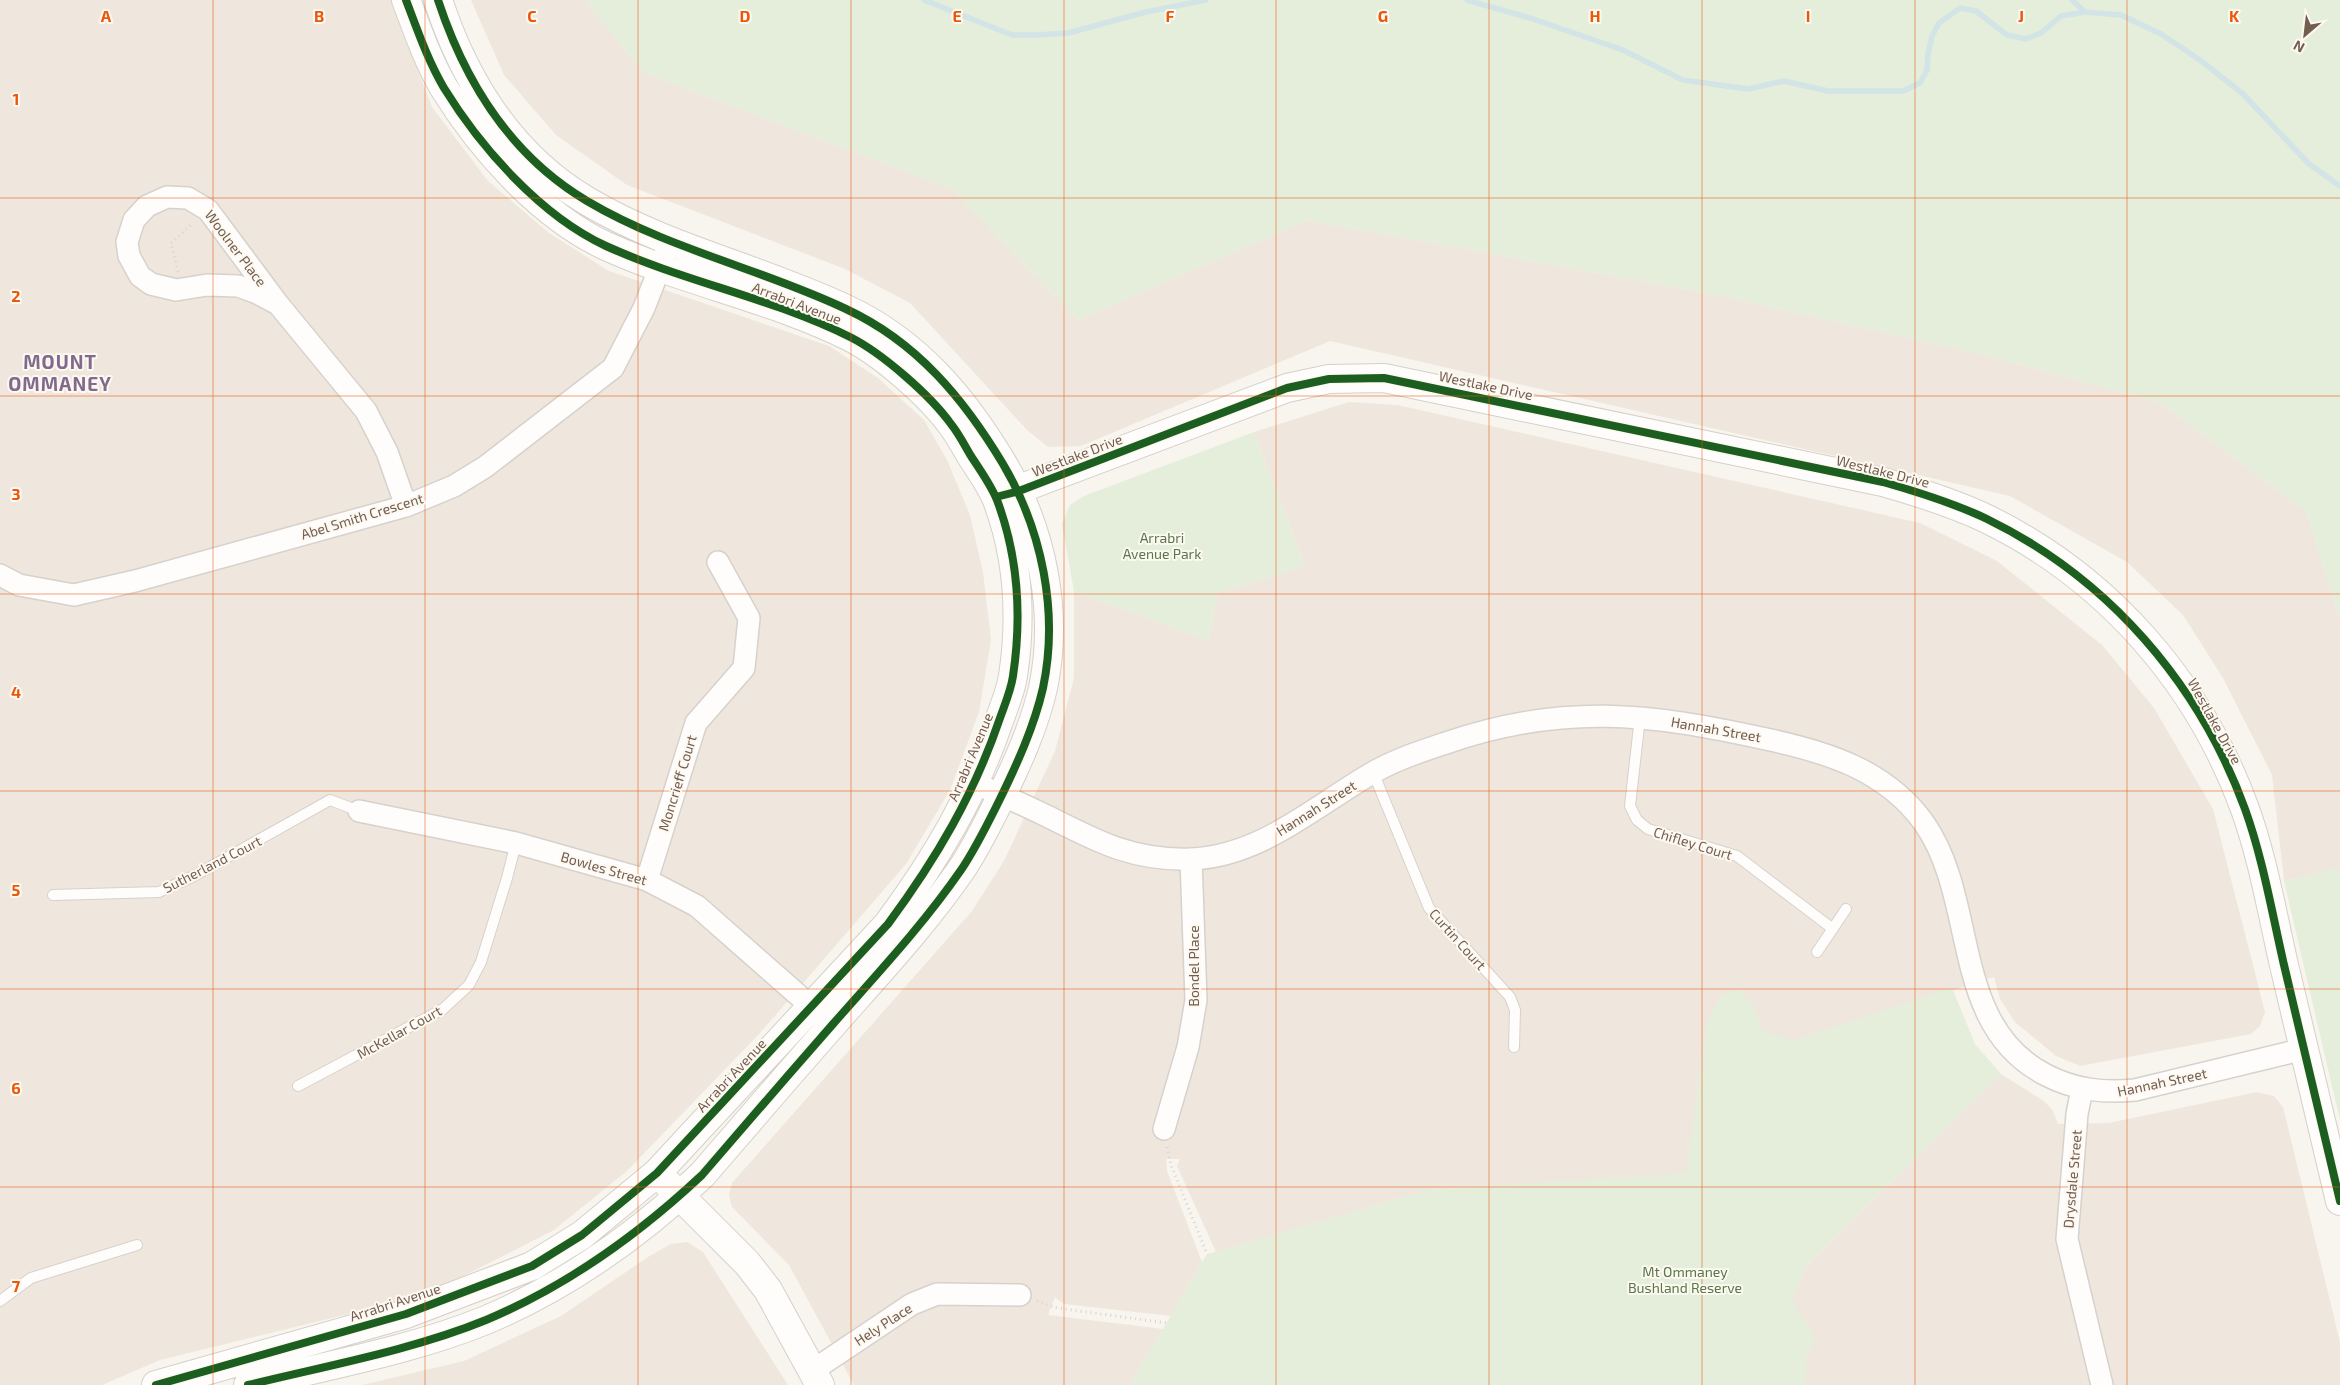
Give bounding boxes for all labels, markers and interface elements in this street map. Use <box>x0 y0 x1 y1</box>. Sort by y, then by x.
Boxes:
text: A <box>101 6 112 25</box>
text: B <box>314 6 324 25</box>
text: C <box>527 6 537 25</box>
text: D <box>740 6 751 25</box>
text: E <box>952 6 962 25</box>
text: F <box>1166 6 1175 25</box>
text: G <box>1378 6 1388 25</box>
text: H <box>1589 6 1601 25</box>
text: I <box>1806 6 1810 25</box>
text: J <box>2018 6 2024 25</box>
text: K <box>2229 6 2240 25</box>
north arrow <box>2280 10 2330 60</box>
text: N <box>2290 37 2307 57</box>
text: 1 <box>13 89 19 108</box>
street label: Woolner Place <box>202 206 270 290</box>
street label: Arrabri Avenue <box>750 278 844 328</box>
text: 2 <box>11 286 21 305</box>
district label: MOUNT OMMANEY <box>8 350 112 395</box>
street label: Westlake Drive <box>1437 367 1535 403</box>
street label: Westlake Drive <box>1029 430 1125 480</box>
street label: Westlake Drive <box>1835 451 1931 491</box>
text: 3 <box>11 484 21 503</box>
street label: Abel Smith Crescent <box>299 489 425 543</box>
park label: Arrabri Avenue Park <box>1123 529 1201 562</box>
street label: Westlake Drive <box>2184 675 2246 767</box>
text: 4 <box>11 682 21 701</box>
street label: Arrabri Avenue <box>944 710 996 804</box>
street label: Hannah Street <box>1670 713 1762 745</box>
street label: Moncrieff Court <box>654 733 700 833</box>
street label: Hannah Street <box>1273 777 1359 839</box>
street label: Chifley Court <box>1652 823 1734 863</box>
street label: Sutherland Court <box>160 832 264 896</box>
street label: Bowles Street <box>559 848 649 888</box>
text: 5 <box>12 880 21 899</box>
street label: Curtin Court <box>1426 905 1490 973</box>
street label: Bondel Place <box>1185 925 1202 1007</box>
street label: McKellar Court <box>354 1002 444 1062</box>
street label: Arrabri Avenue <box>693 1035 769 1115</box>
street label: Hannah Street <box>2116 1064 2208 1100</box>
text: 6 <box>11 1078 21 1097</box>
street label: Drysdale Street <box>2059 1129 2085 1229</box>
park label: Mt Ommaney Bushland Reserve <box>1628 1263 1742 1296</box>
text: 7 <box>12 1276 21 1295</box>
street label: Arrabri Avenue <box>347 1279 443 1325</box>
street label: Hely Place <box>851 1299 915 1349</box>

